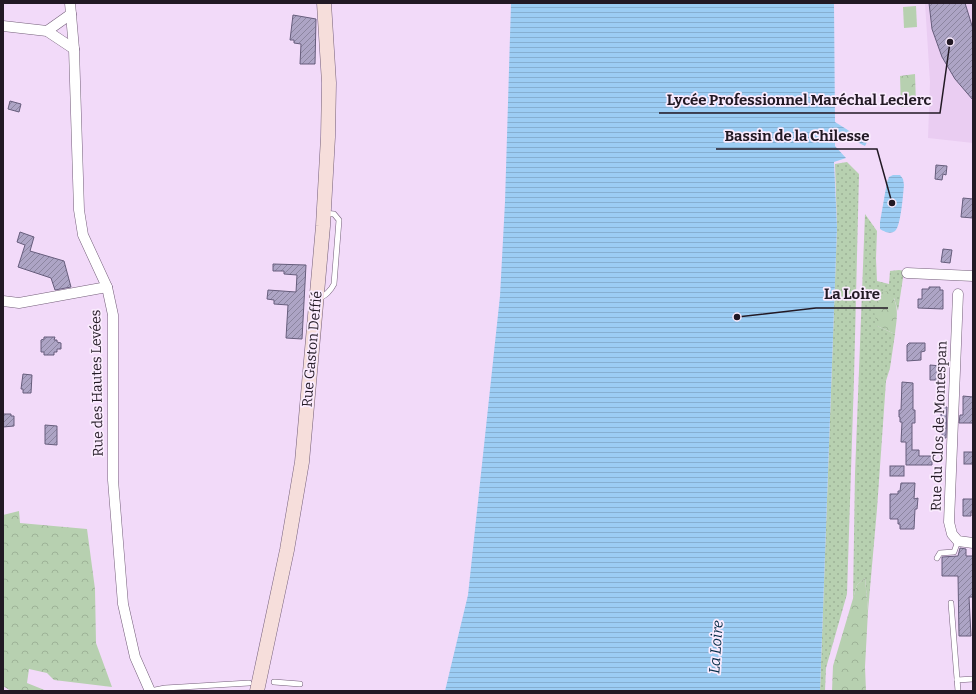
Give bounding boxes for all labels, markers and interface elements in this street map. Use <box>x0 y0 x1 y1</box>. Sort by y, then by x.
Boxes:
callout: Lycée Professionnel Maréchal Leclerc <box>659 86 940 113</box>
text: Lycée Professionnel Maréchal Leclerc <box>667 91 932 109</box>
callout: Bassin de la Chilesse <box>716 122 877 149</box>
text: Bassin de la Chilesse <box>725 127 869 145</box>
callout: La Loire <box>816 281 888 308</box>
text: La Loire <box>824 285 880 303</box>
street label: Rue Gaston Deffié <box>298 290 326 408</box>
street label: Rue des Hautes Levées <box>87 309 107 457</box>
street label: Rue du Clos de Montespan <box>928 341 950 511</box>
water label: La Loire <box>705 619 727 674</box>

